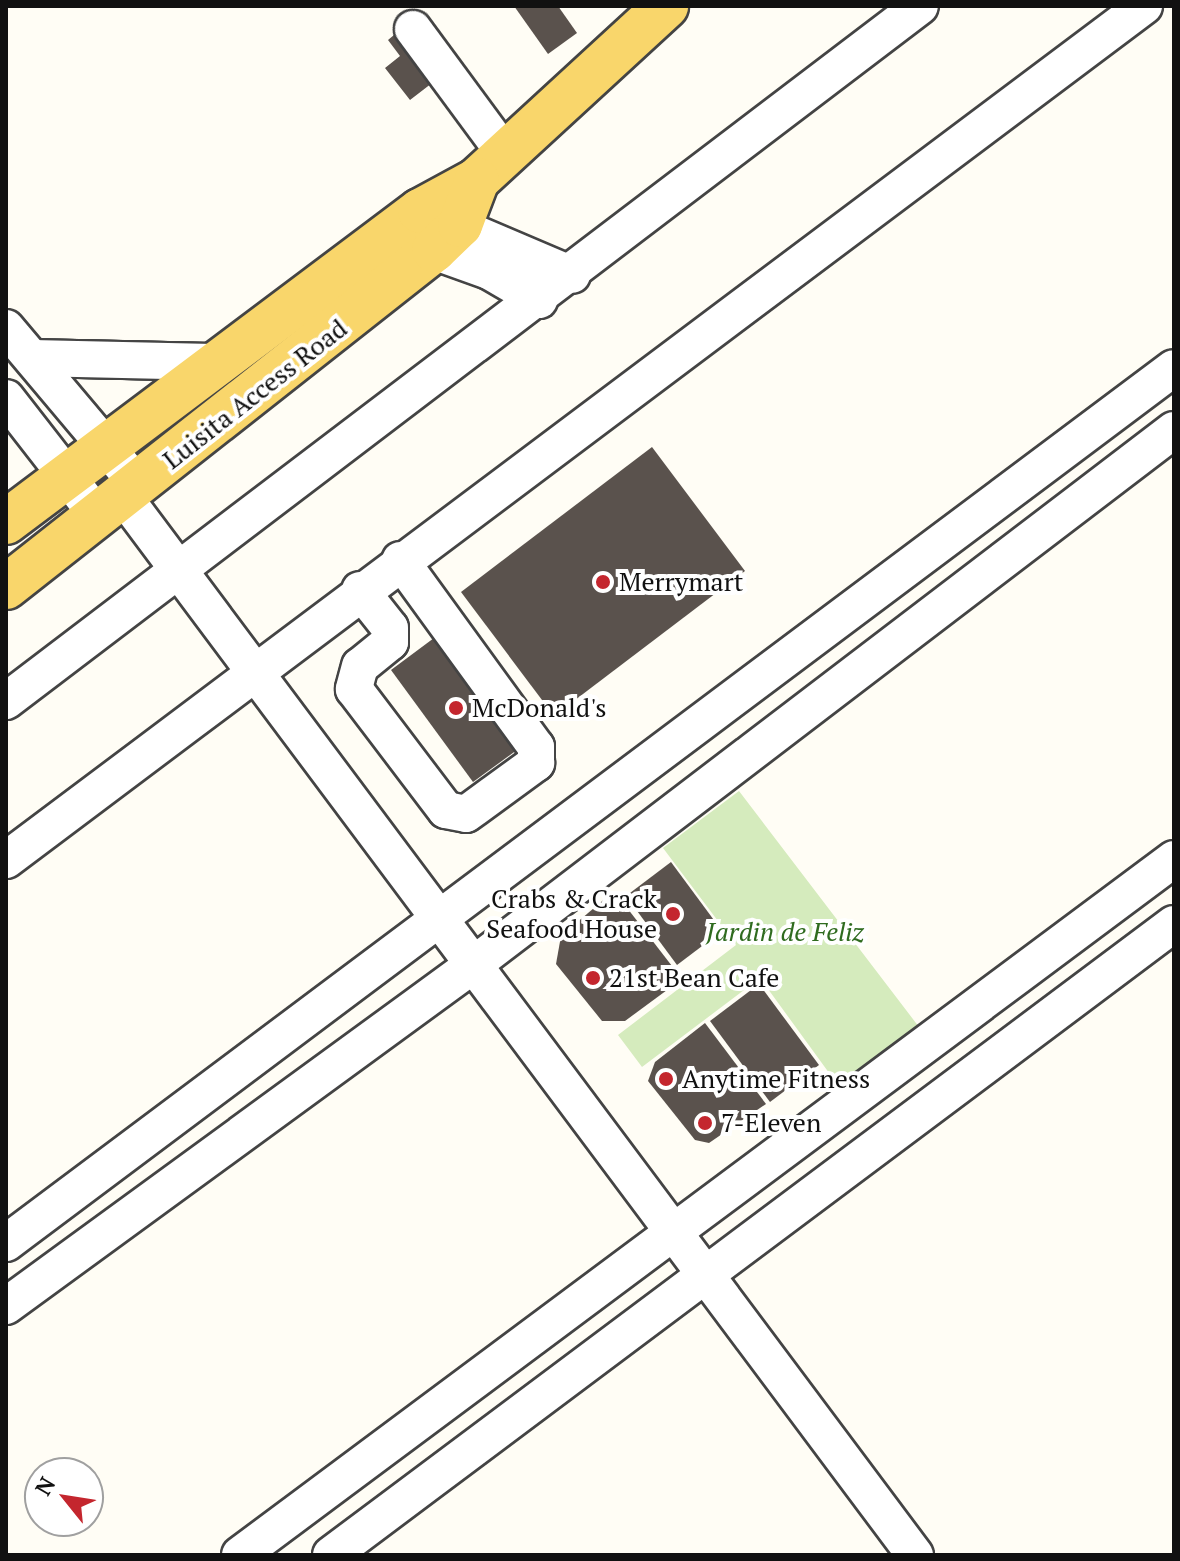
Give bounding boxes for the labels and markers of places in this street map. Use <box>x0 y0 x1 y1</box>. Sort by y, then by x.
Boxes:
place label: Merrymart <box>619 566 743 598</box>
marker: Merrymart <box>594 573 612 591</box>
place label: McDonald's <box>472 692 607 724</box>
marker: McDonald's <box>447 699 465 717</box>
place label: Crabs & Crack Seafood House <box>486 883 657 944</box>
marker: Crabs & Crack Seafood House <box>664 905 682 923</box>
place label: 21st Bean Cafe <box>609 962 779 994</box>
marker: 21st Bean Cafe <box>584 969 602 987</box>
place label: Anytime Fitness <box>682 1063 870 1095</box>
marker: Anytime Fitness <box>657 1070 675 1088</box>
place label: 7-Eleven <box>721 1107 821 1139</box>
marker: 7-Eleven <box>696 1114 714 1132</box>

